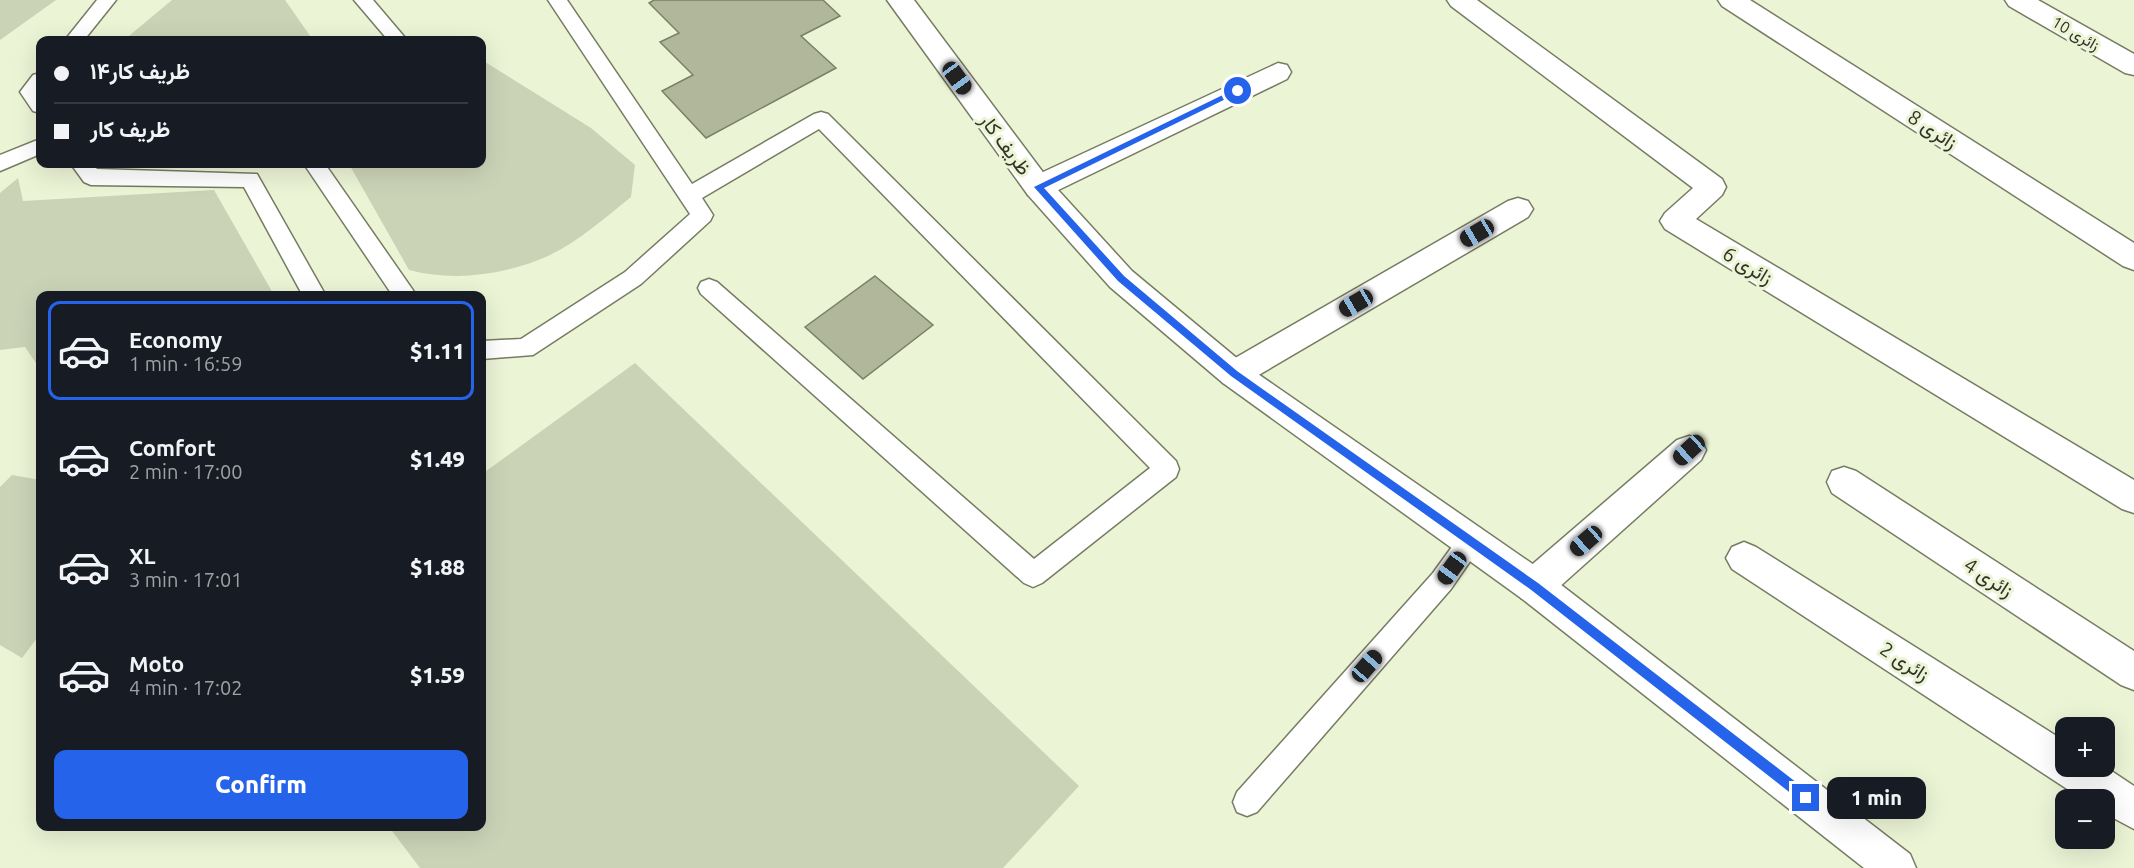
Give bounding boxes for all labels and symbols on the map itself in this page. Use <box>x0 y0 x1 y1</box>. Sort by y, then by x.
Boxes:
street label: 10 زائری <box>2048 12 2103 56</box>
car <box>939 58 975 98</box>
route start <box>1224 77 1251 104</box>
street label: 8 زائری <box>1903 105 1962 155</box>
street label: ظریف کار <box>973 108 1037 181</box>
car <box>1457 216 1497 250</box>
street label: 6 زائری <box>1718 241 1777 290</box>
car <box>1336 286 1376 320</box>
car <box>1670 431 1708 469</box>
car <box>1567 522 1605 560</box>
car <box>1434 548 1470 588</box>
street label: زائری 4 <box>1959 553 2018 603</box>
street label: زائری 2 <box>1875 637 1934 687</box>
car <box>1348 647 1386 685</box>
callout: 1 min <box>1827 777 1926 819</box>
route end <box>1792 784 1819 811</box>

